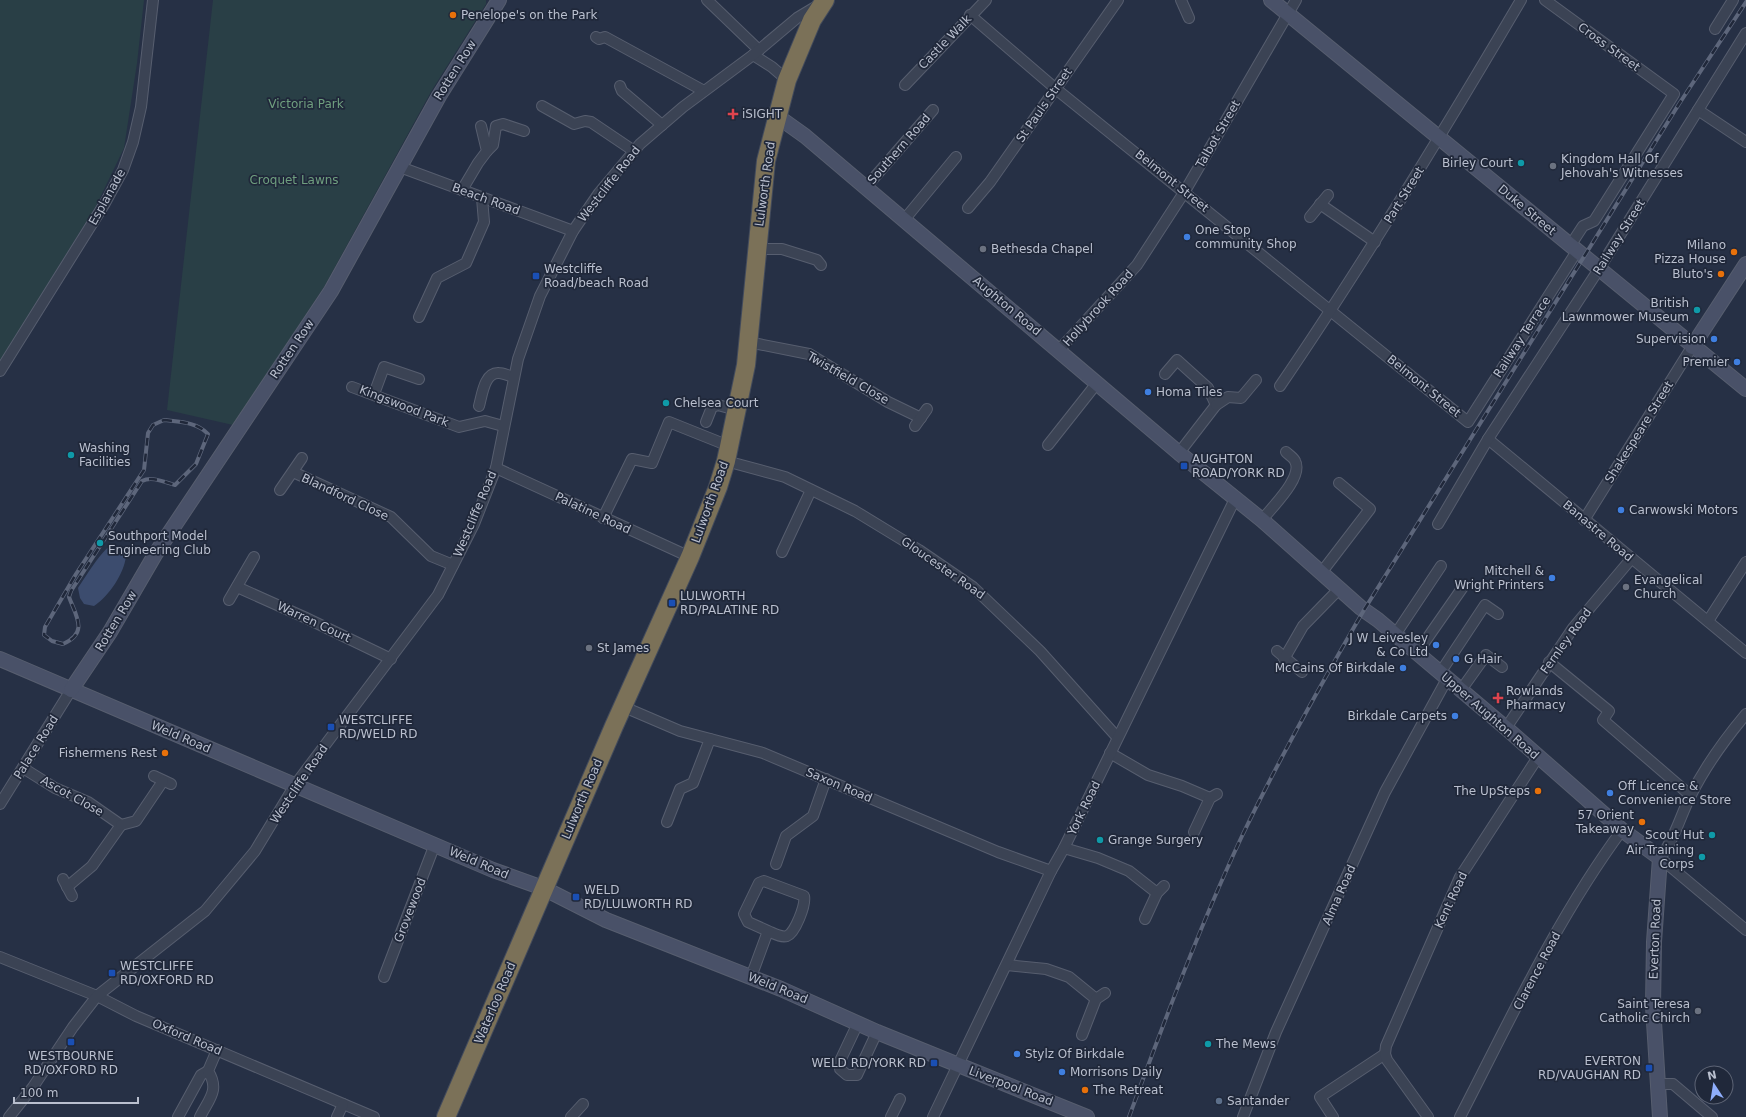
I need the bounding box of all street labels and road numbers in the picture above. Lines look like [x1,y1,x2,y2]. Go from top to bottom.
street label: Castle Walk [916,12,974,72]
street label: Cross Street [1575,20,1643,74]
street label: Rotten Row [431,37,479,103]
street label: St Pauls Street [1013,65,1075,145]
street label: Talbot Street [1192,97,1243,171]
street label: Southern Road [865,111,933,187]
street label: Lulworth Road [752,141,778,227]
street label: Westcliffe Road [575,143,643,225]
street label: Belmont Street [1132,147,1212,215]
street label: Part Street [1381,164,1427,226]
street label: Esplanade [86,166,128,228]
street label: Beach Road [450,180,522,218]
street label: Duke Street [1495,182,1559,238]
street label: Railway Street [1590,196,1648,277]
street label: Hollybrook Road [1060,267,1136,349]
street label: Aughton Road [970,273,1044,339]
street label: Railway Terrace [1491,294,1553,380]
street label: Rotten Row [267,317,317,381]
street label: Twistfield Close [804,348,891,407]
street label: Belmont Street [1384,352,1464,420]
street label: Shakespeare Street [1602,378,1676,485]
street label: Kingswood Park [357,383,451,429]
street label: Lulworth Road [689,459,731,545]
street label: Westcliffe Road [451,469,499,559]
street label: Blandford Close [299,471,391,523]
street label: Palatine Road [553,489,633,537]
street label: Banastre Road [1560,498,1636,564]
street label: Gloucester Road [899,534,987,602]
street label: Rotten Row [92,588,140,654]
street label: Warren Court [275,599,353,645]
street label: Fernley Road [1538,605,1594,677]
street label: Upper Aughton Road [1438,670,1542,762]
street label: Palace Road [11,712,61,782]
street label: Weld Road [149,718,213,756]
street label: Westcliffe Road [267,742,331,826]
street label: Lulworth Road [559,757,605,841]
street label: Saxon Road [804,765,874,805]
street label: Ascot Close [38,773,106,819]
street label: York Road [1064,778,1103,838]
street label: Weld Road [447,844,511,882]
street label: Alma Road [1319,863,1359,927]
street label: Kent Road [1432,869,1470,931]
street label: Grovewood [391,876,429,944]
street label: Everton Road [1647,898,1663,980]
street label: Clarence Road [1510,929,1564,1013]
street label: Waterloo Road [471,960,519,1046]
street label: Weld Road [746,970,810,1006]
street label: Oxford Road [150,1016,224,1058]
street label: Liverpool Road [967,1064,1055,1108]

